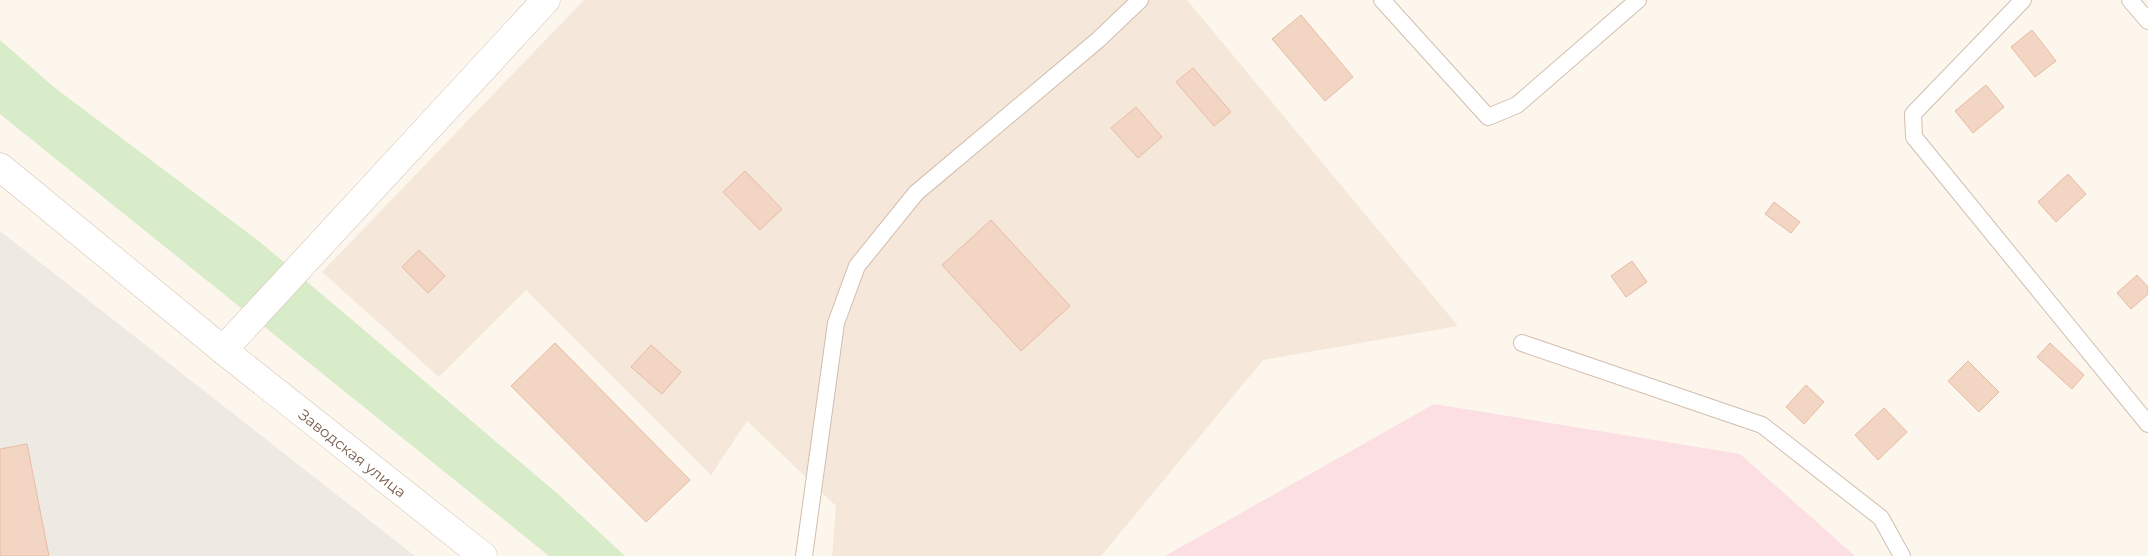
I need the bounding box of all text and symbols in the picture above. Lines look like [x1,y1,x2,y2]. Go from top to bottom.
street label: Заводская улица [295,404,410,501]

